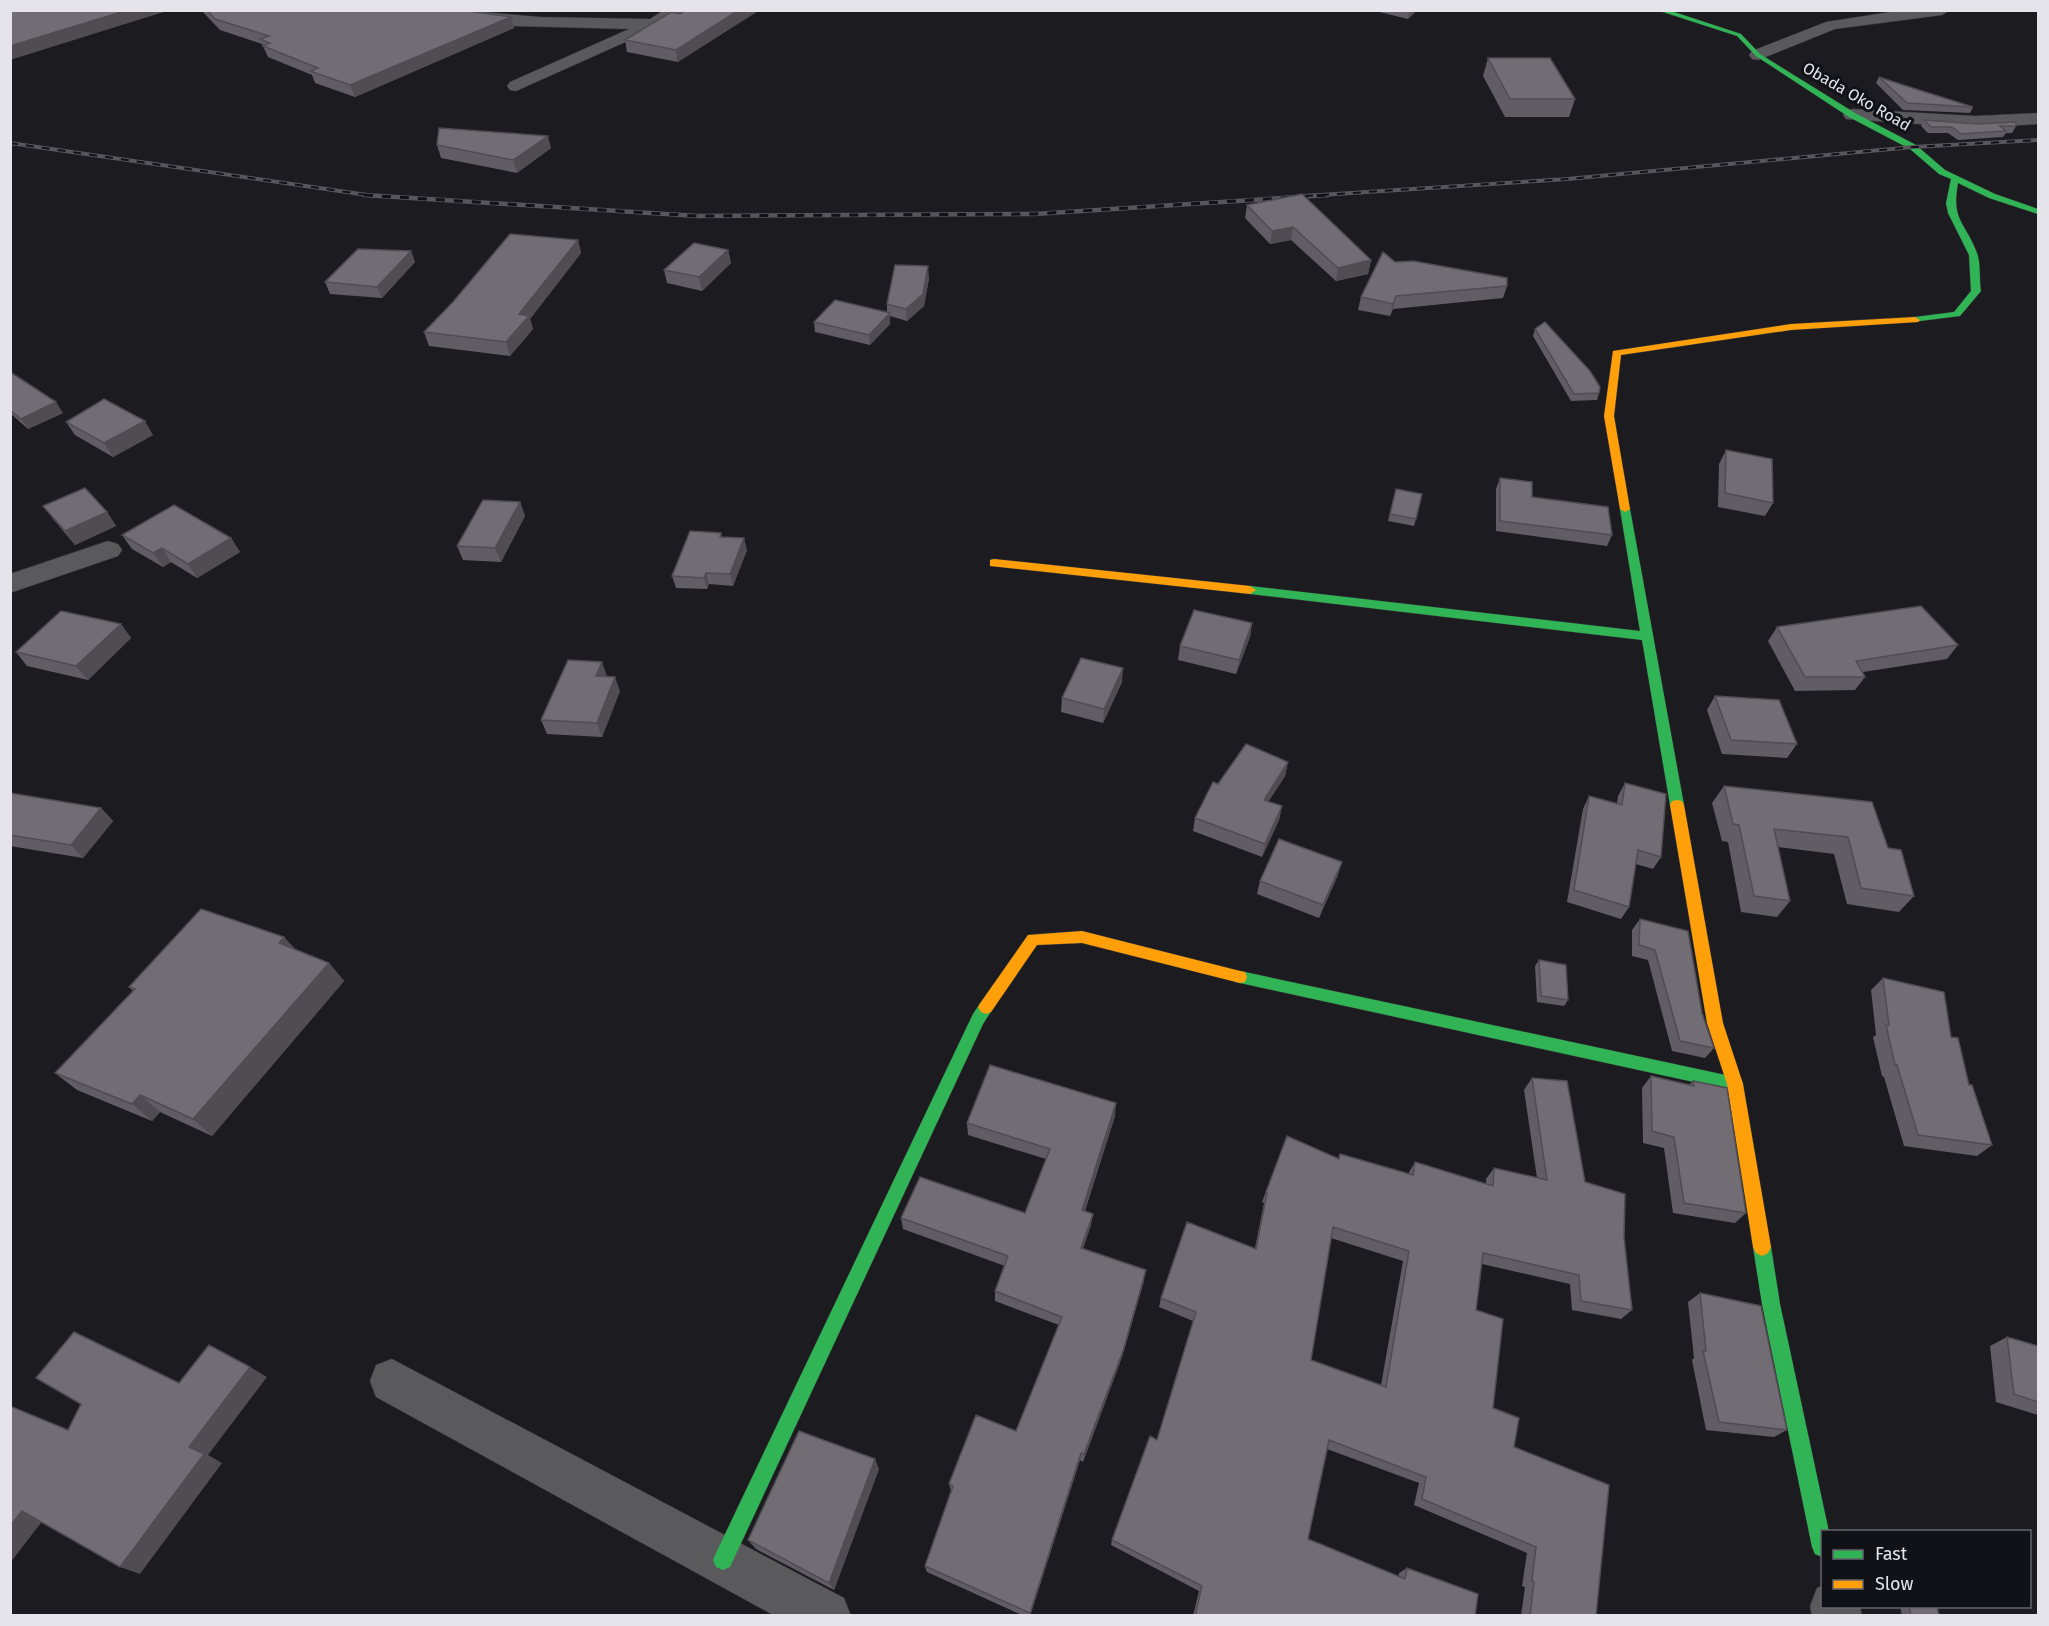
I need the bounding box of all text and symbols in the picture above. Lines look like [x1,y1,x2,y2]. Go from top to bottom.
street label: Obada Oko Road [1800,58,1914,135]
legend [1821,1530,2031,1608]
text: Fast [1875,1543,1908,1565]
text: Slow [1875,1573,1914,1595]

